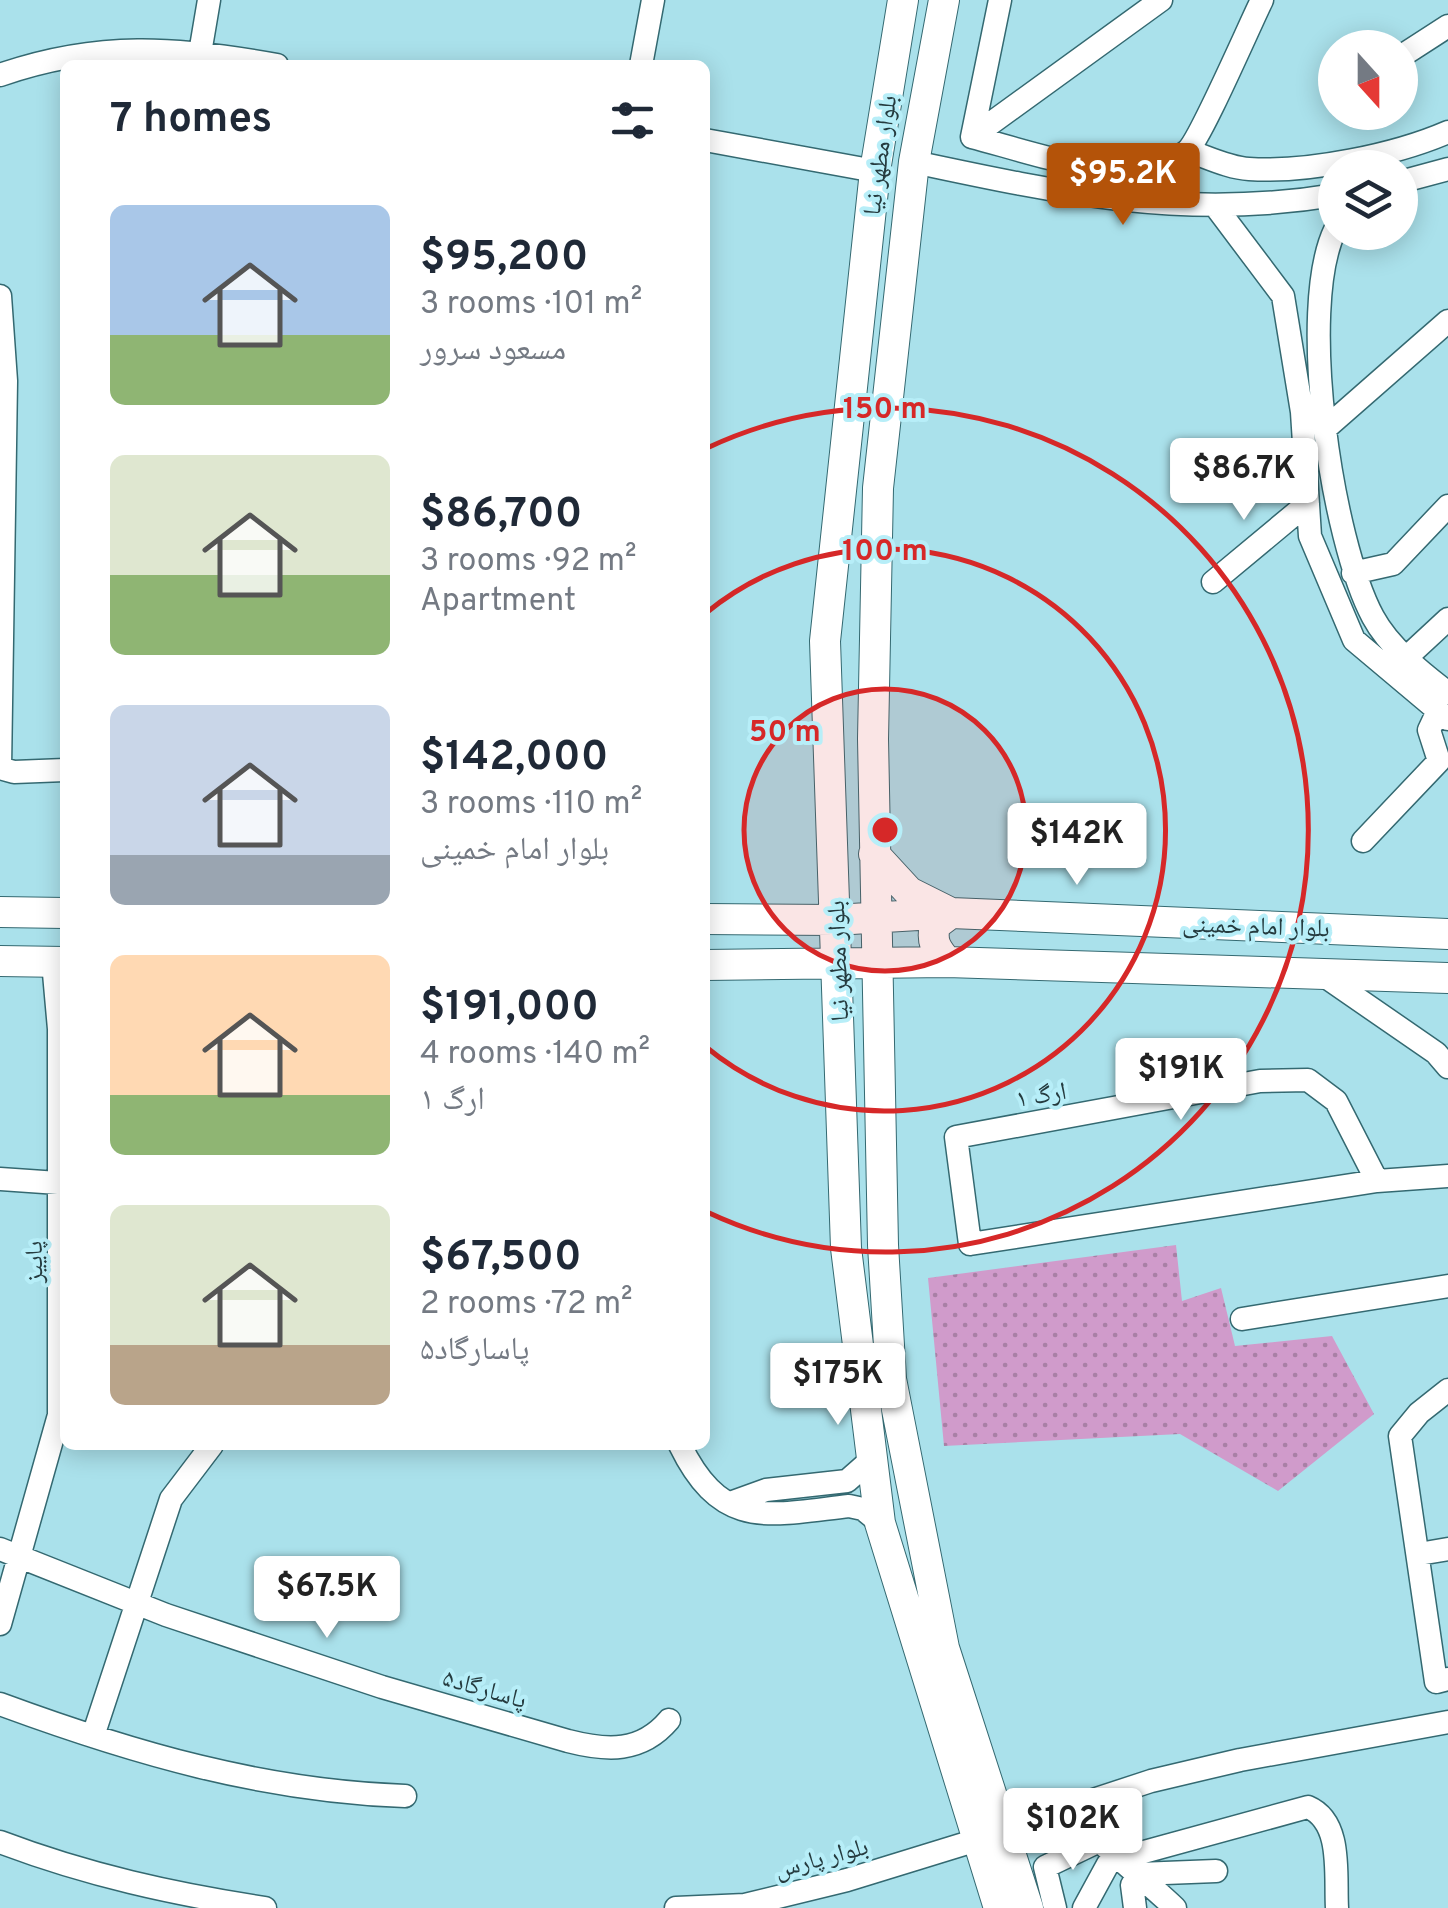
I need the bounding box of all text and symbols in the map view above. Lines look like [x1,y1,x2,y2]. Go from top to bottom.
north arrow [1318,30,1418,130]
map controls [1318,30,1418,250]
icon: filters [605,93,660,148]
street label: بلوار مطهر نیا [858,93,906,218]
text: 7 homes [110,94,272,147]
pin: $95.2K [1042,143,1204,228]
button: layers [1318,150,1418,250]
text: $95.2K [1069,155,1177,195]
text: $95,200 [420,232,588,285]
icon: home [190,245,310,365]
text: 3 rooms · 101 m² [420,285,642,325]
text: مسعود سرور [420,331,566,371]
text: 150 m [843,392,927,429]
pin: $86.7K [1163,438,1325,523]
text: $86.7K [1192,450,1296,490]
text: $86,700 [420,489,582,542]
icon: home [190,495,310,615]
text: 100 m [842,534,928,571]
text: 3 rooms · 92 m² [420,542,637,582]
text: Apartment [420,582,576,622]
text: 50 m [749,715,821,752]
text: $142,000 [420,732,608,785]
icon: home [190,745,310,865]
text: 3 rooms · 110 m² [420,785,642,825]
pin: $142K [1007,803,1147,888]
centre of rings [867,812,903,848]
text: $142K [1030,815,1124,855]
text: بلوار امام خمینی [420,831,609,871]
street label: بلوار مطهر نیا [822,900,858,1022]
street label: بلوار امام خمینی [1182,909,1330,947]
text: $191,000 [420,982,599,1035]
icon: home [190,995,310,1115]
text: 4 rooms · 140 m² [420,1035,650,1075]
pin: $191K [1111,1038,1251,1123]
text: $191K [1137,1050,1225,1090]
street label: ارگ ۱ [1014,1077,1069,1117]
text: ارگ ۱ [420,1081,485,1121]
text: $67,500 [420,1232,582,1285]
street label: پاییز [20,1240,52,1285]
icon: home [190,1245,310,1365]
text: 2 rooms · 72 m² [420,1285,633,1325]
text: پاسارگاد۵ [420,1331,530,1371]
pin: $175K [768,1343,908,1428]
text: $175K [792,1355,884,1395]
pin: $67.5K [246,1556,408,1641]
text: $67.5K [276,1568,378,1608]
street label: پاسارگاد۵ [439,1664,530,1718]
pin: $102K [1003,1788,1143,1873]
text: $102K [1025,1800,1121,1840]
street label: بلوار پارس [771,1832,872,1888]

